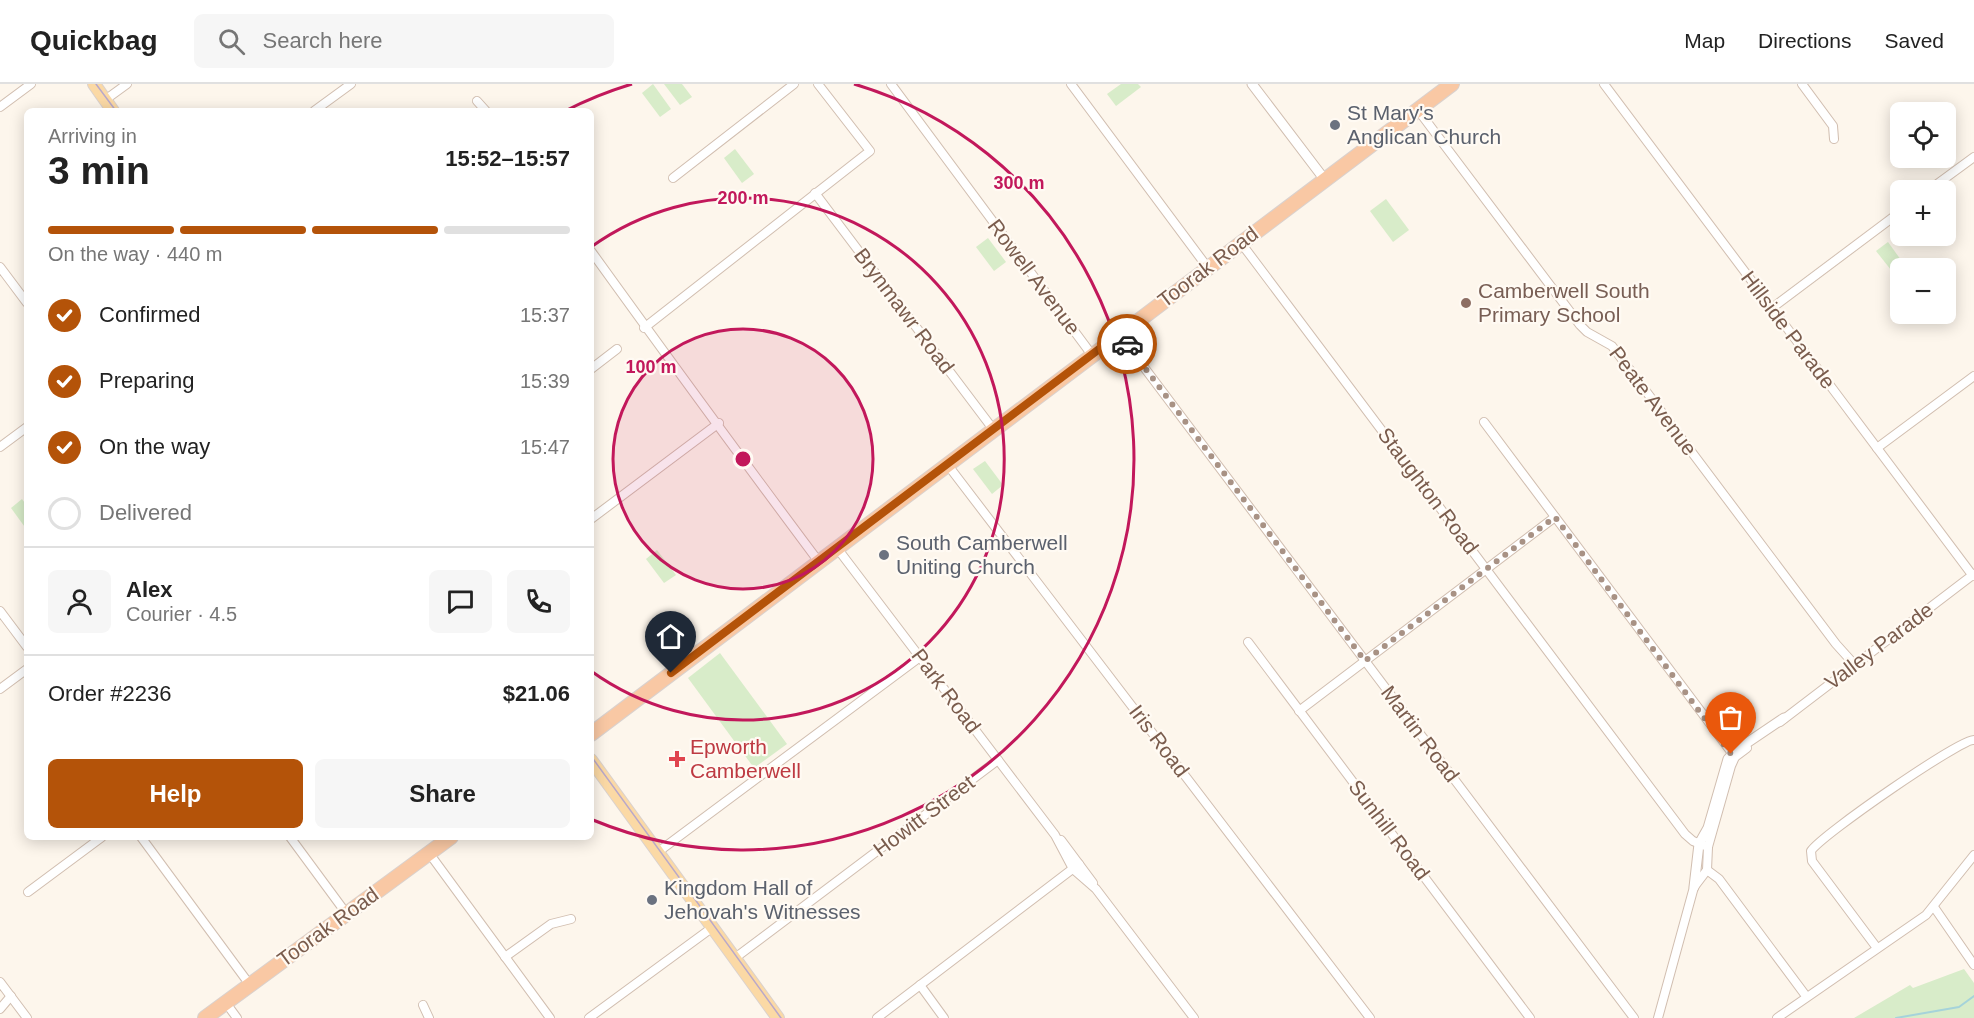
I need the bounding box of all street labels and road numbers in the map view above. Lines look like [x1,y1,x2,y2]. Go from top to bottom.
street label: Rowell Avenue [984,214,1085,339]
street label: Toorak Road [1153,222,1262,312]
street label: Brynmawr Road [850,244,959,378]
street label: Hillside Parade [1737,266,1840,393]
street label: Peate Avenue [1605,342,1702,460]
street label: Staughton Road [1374,423,1483,558]
street label: Valley Parade [1820,598,1937,694]
street label: Park Road [907,644,985,737]
street label: Martin Road [1377,681,1464,786]
street label: Iris Road [1125,700,1194,781]
street label: Howitt Street [869,770,979,861]
street label: Sunhill Road [1344,775,1434,884]
street label: Toorak Road [273,882,383,971]

